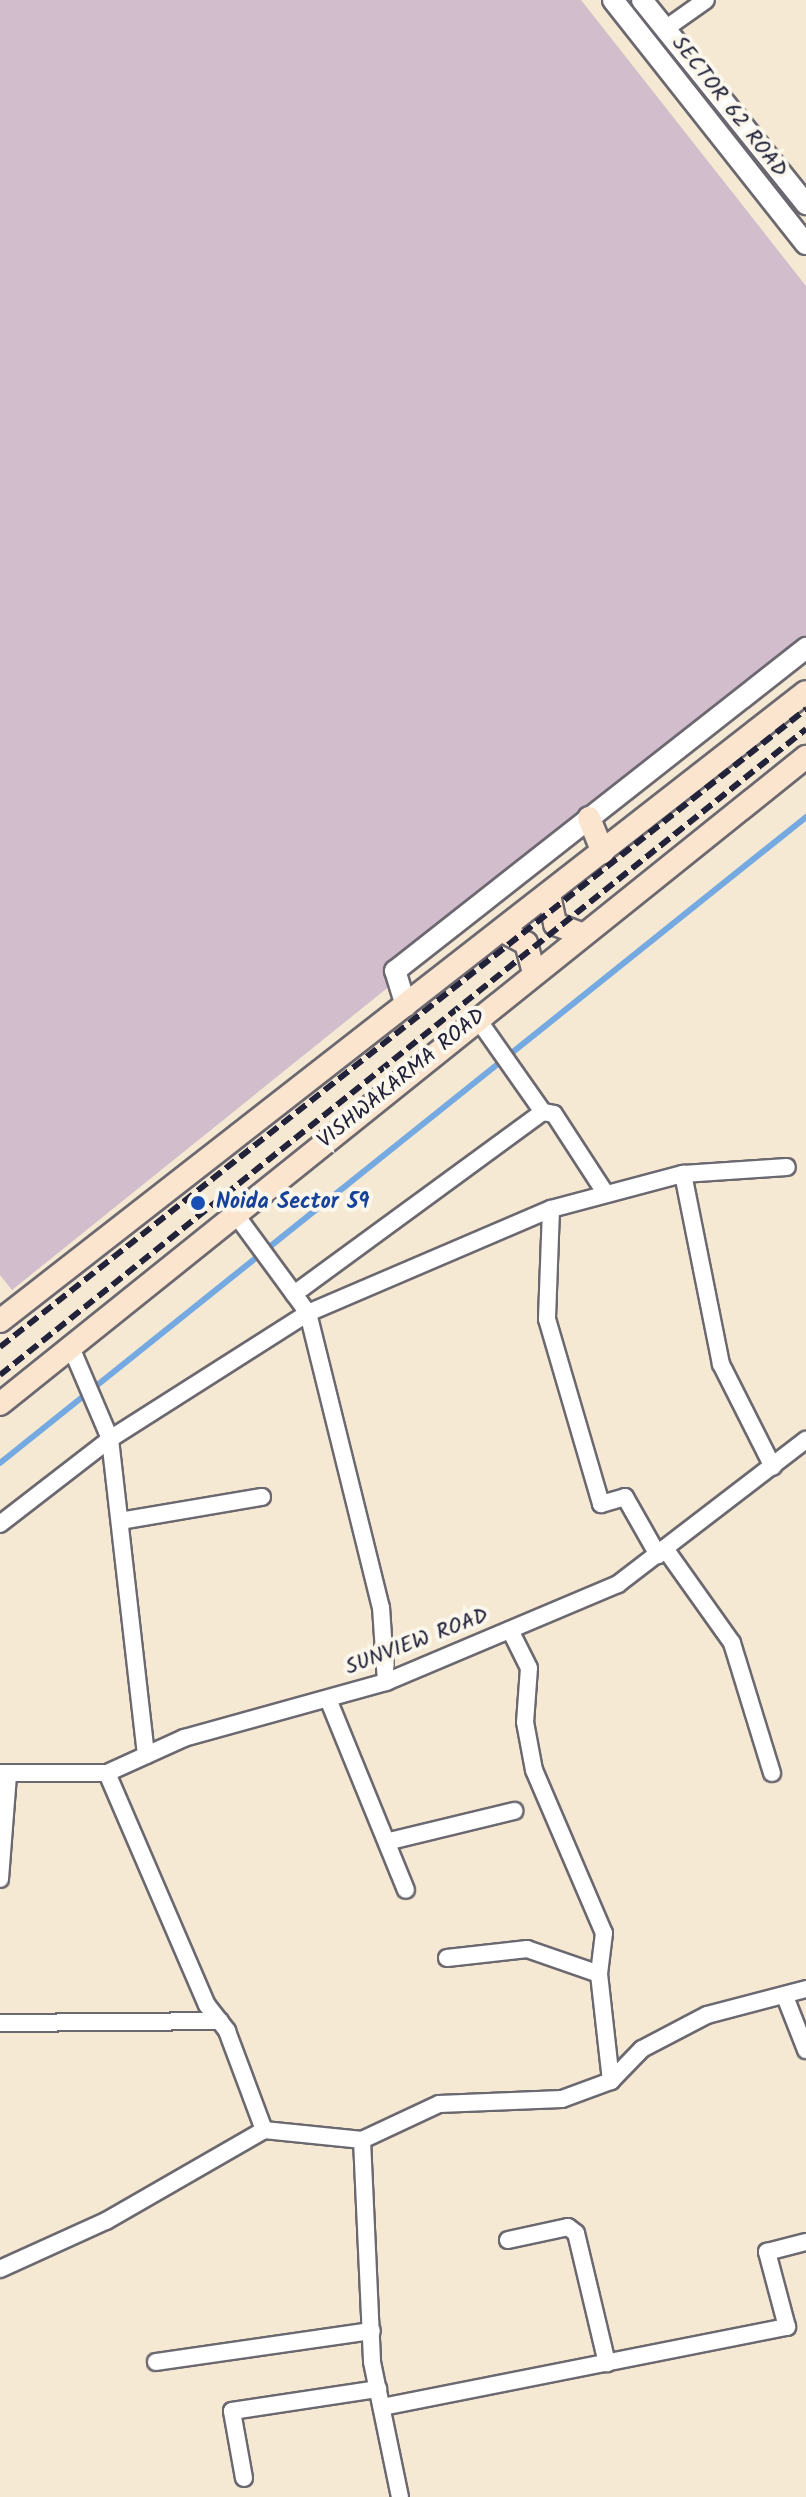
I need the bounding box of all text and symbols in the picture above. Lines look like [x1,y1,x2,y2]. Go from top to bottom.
street label: SECTOR 62 ROAD [666,31,792,183]
street label: VISHWAKARMA ROAD [313,1003,491,1155]
place label: Noida Sector 59 [216,1190,369,1216]
marker: Noida Sector 59 [187,1192,209,1214]
street label: SUNVIEW ROAD [342,1603,492,1681]

